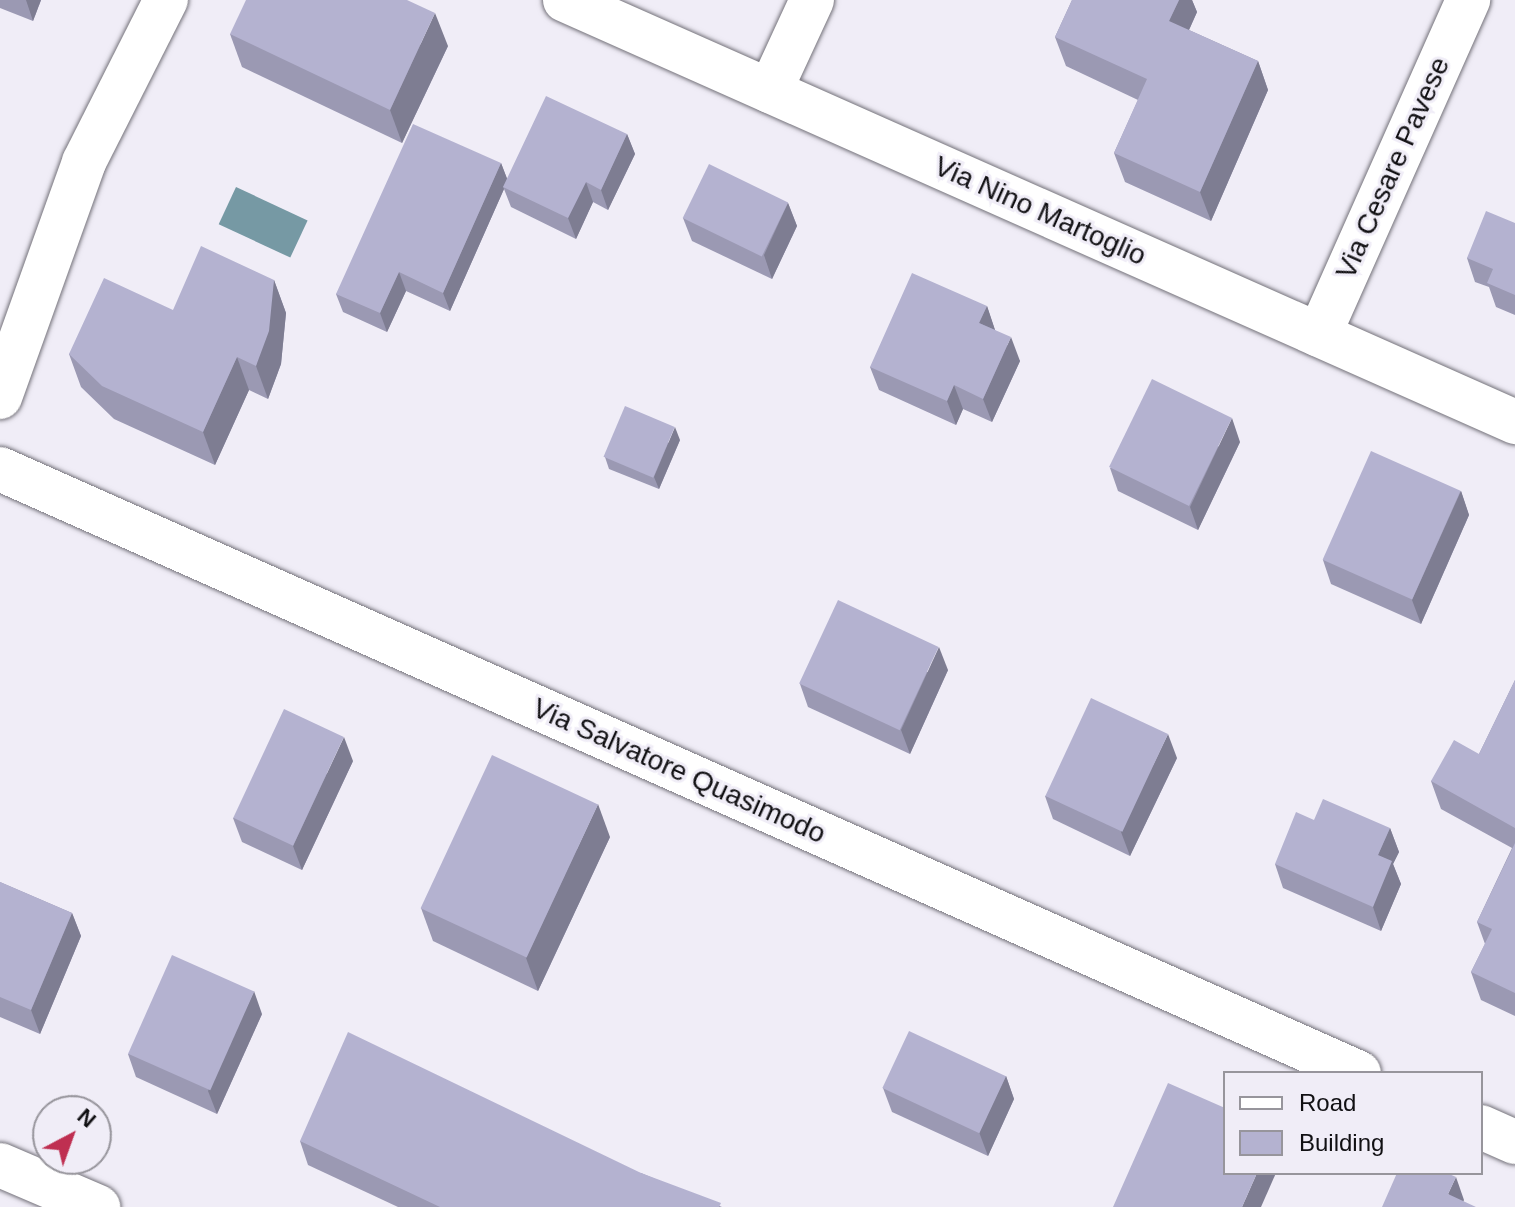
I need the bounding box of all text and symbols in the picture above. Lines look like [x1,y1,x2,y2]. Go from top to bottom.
street label: Via Cesare Pavese [1329,52,1457,284]
street label: Via Nino Martoglio [929,149,1151,273]
street label: Via Salvatore Quasimodo [527,691,831,851]
legend [1223,1071,1483,1175]
text: Road [1299,1089,1356,1116]
north arrow [32,1095,112,1175]
text: N [73,1103,101,1133]
text: Building [1299,1129,1384,1156]

